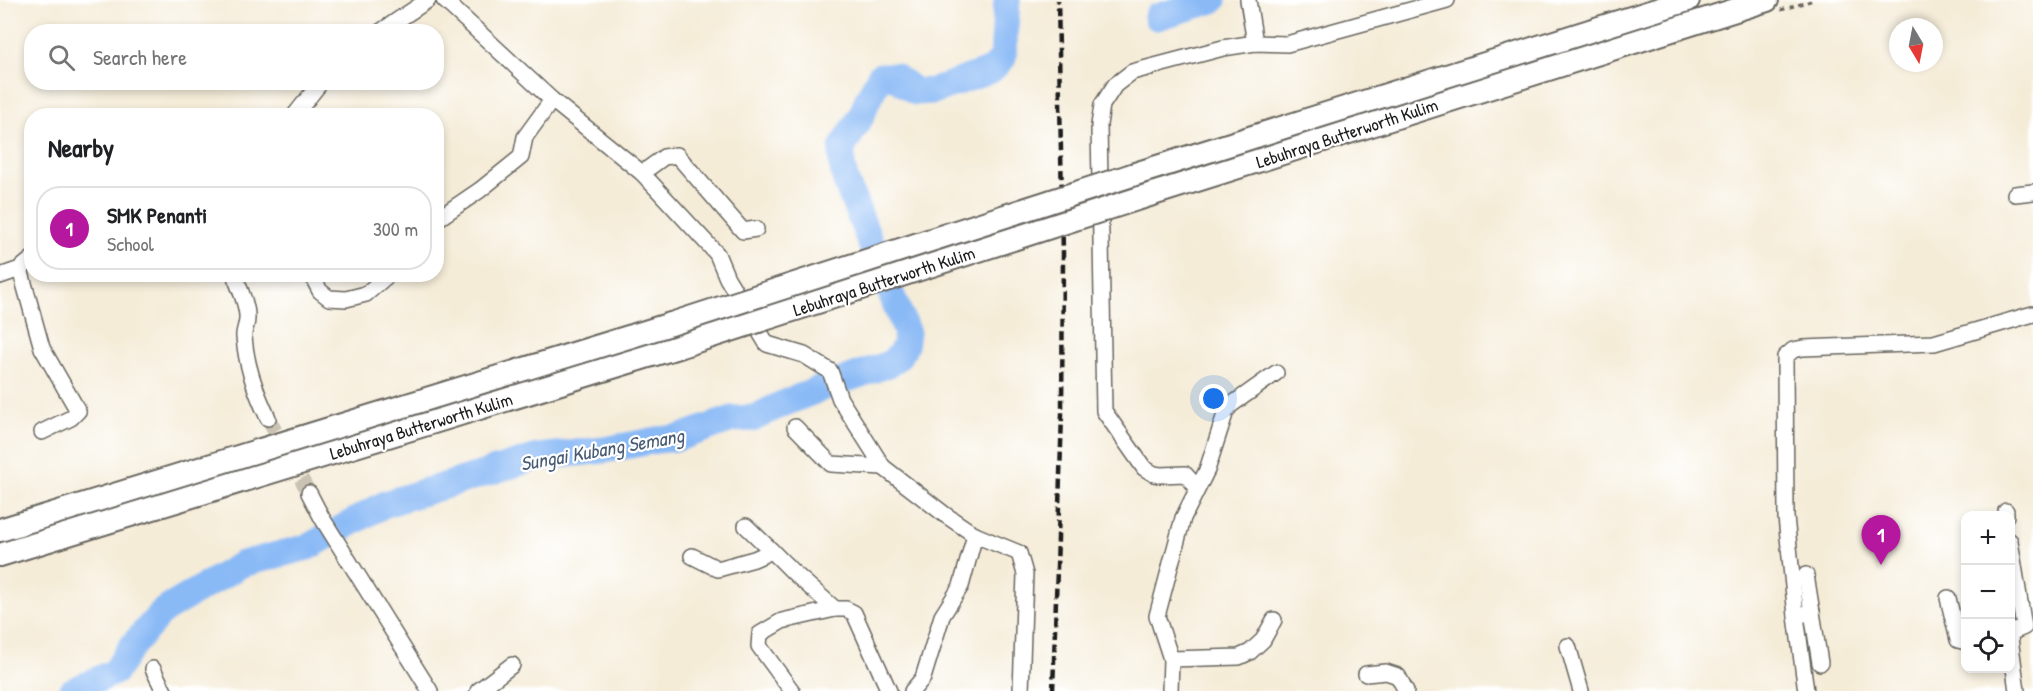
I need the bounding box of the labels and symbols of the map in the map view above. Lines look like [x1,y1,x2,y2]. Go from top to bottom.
north arrow [1889,18,1943,72]
street label: Lebuhraya Butterworth Kulim [1253,92,1441,174]
street label: Lebuhraya Butterworth Kulim [790,240,978,322]
your location [1199,384,1228,413]
street label: Lebuhraya Butterworth Kulim [327,386,515,466]
water label: Sungai Kubang Semang [518,421,687,478]
pin: 1 [1862,516,1900,565]

